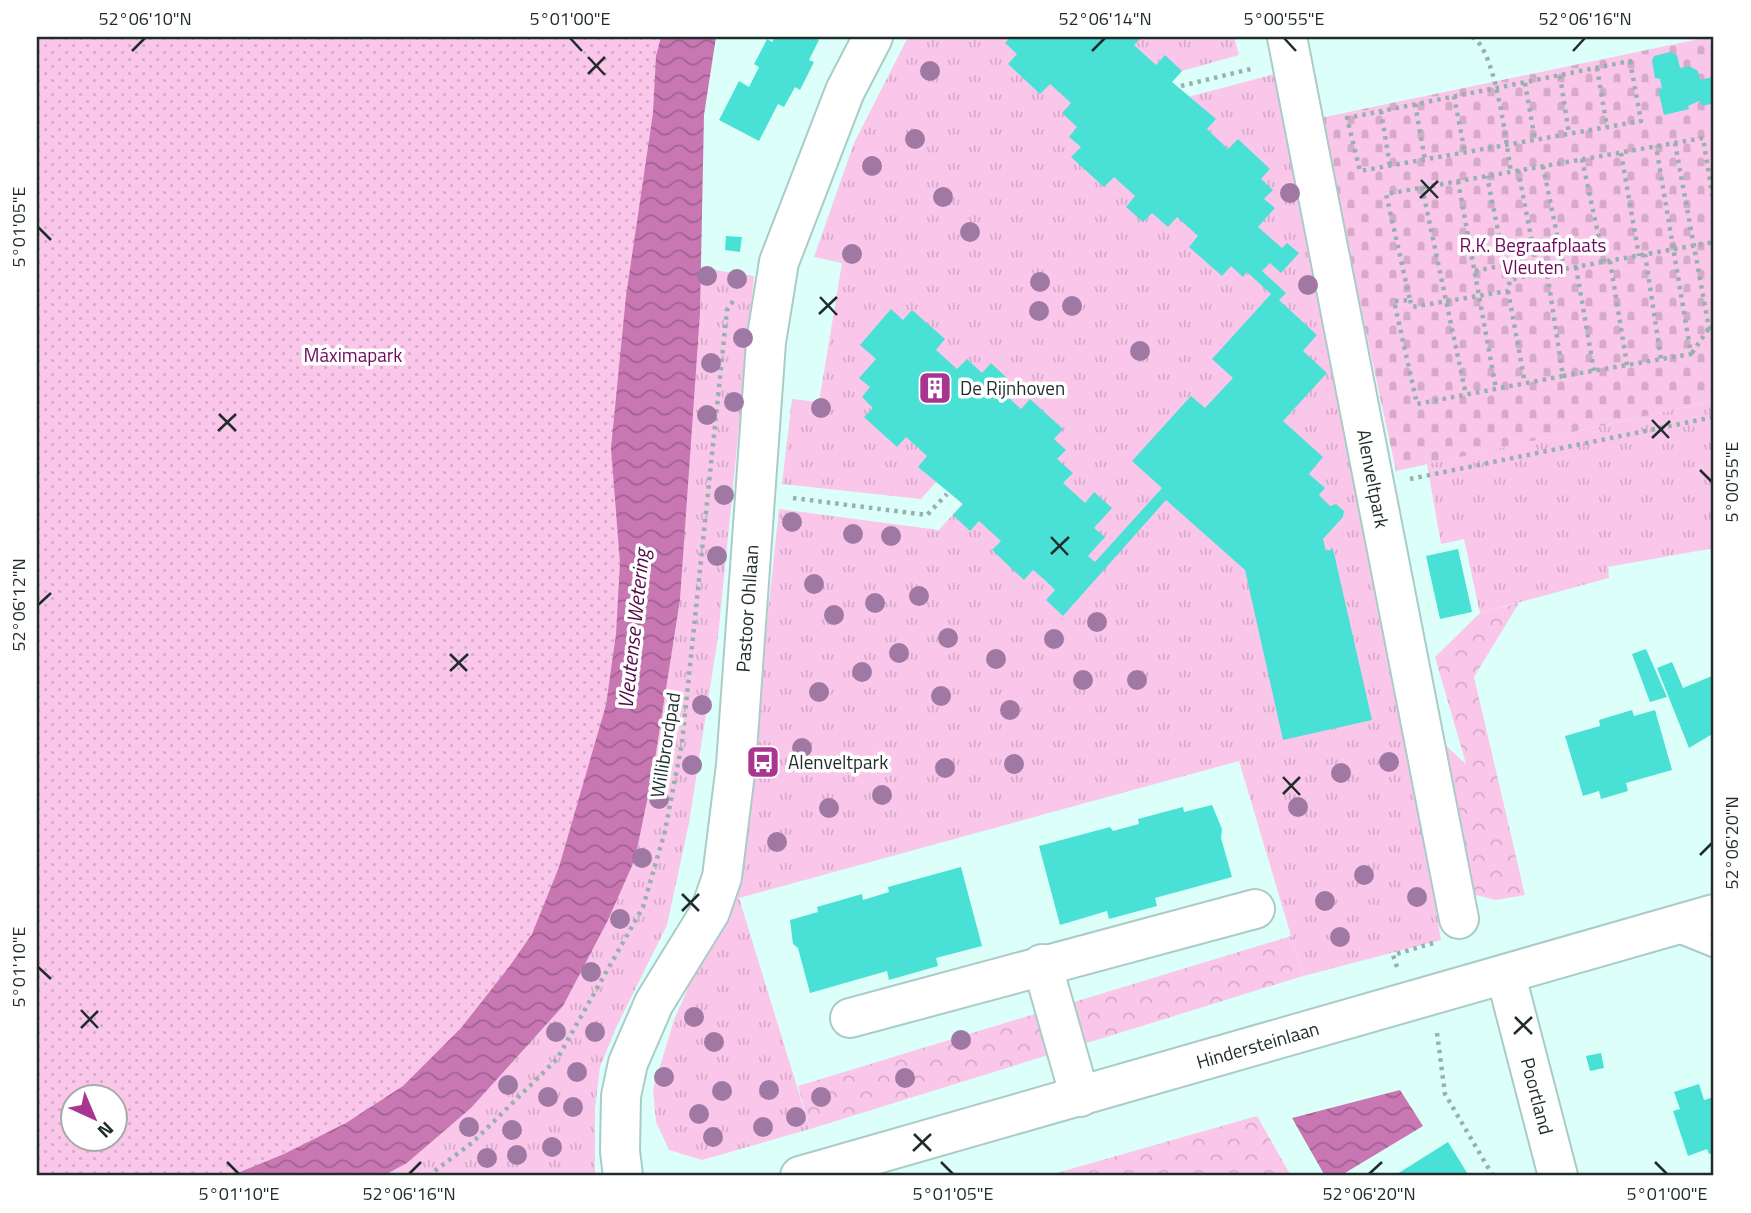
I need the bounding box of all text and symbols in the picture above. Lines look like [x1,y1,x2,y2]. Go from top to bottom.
text: 52°06'10"N [98,5,192,32]
text: 5°01'00"E [530,5,610,32]
text: 52°06'14"N [1058,5,1152,32]
text: 5°00'55"E [1244,5,1324,32]
text: 52°06'16"N [1538,5,1632,32]
text: 5°01'05"E [5,187,32,267]
park label: R.K. Begraafplaats Vleuten [1460,230,1607,281]
park label: Máximapark [304,340,402,369]
building icon: De Rijnhoven [916,369,954,407]
place label: De Rijnhoven [960,373,1065,402]
street label: Alenveltpark [1350,427,1397,531]
text: 5°00'55"E [1718,442,1745,522]
street label: Pastoor Ohllaan [728,544,766,673]
water label: Vleutense Wetering [609,545,658,710]
text: 52°06'12"N [5,558,32,652]
street label: Willibrordpad [642,690,687,800]
bus stop icon: Alenveltpark [744,743,782,781]
place label: Alenveltpark [788,747,888,776]
text: 52°06'20"N [1718,796,1745,890]
text: 5°01'10"E [5,927,32,1007]
street label: Hindersteinlaan [1193,1013,1322,1076]
street label: Poortland [1514,1054,1562,1138]
north arrow [60,1084,130,1154]
text: N [91,1116,121,1146]
text: 5°01'10"E [199,1180,279,1207]
text: 52°06'16"N [362,1180,456,1207]
text: 5°01'05"E [913,1180,993,1207]
text: 52°06'20"N [1322,1180,1416,1207]
text: 5°01'00"E [1627,1180,1707,1207]

